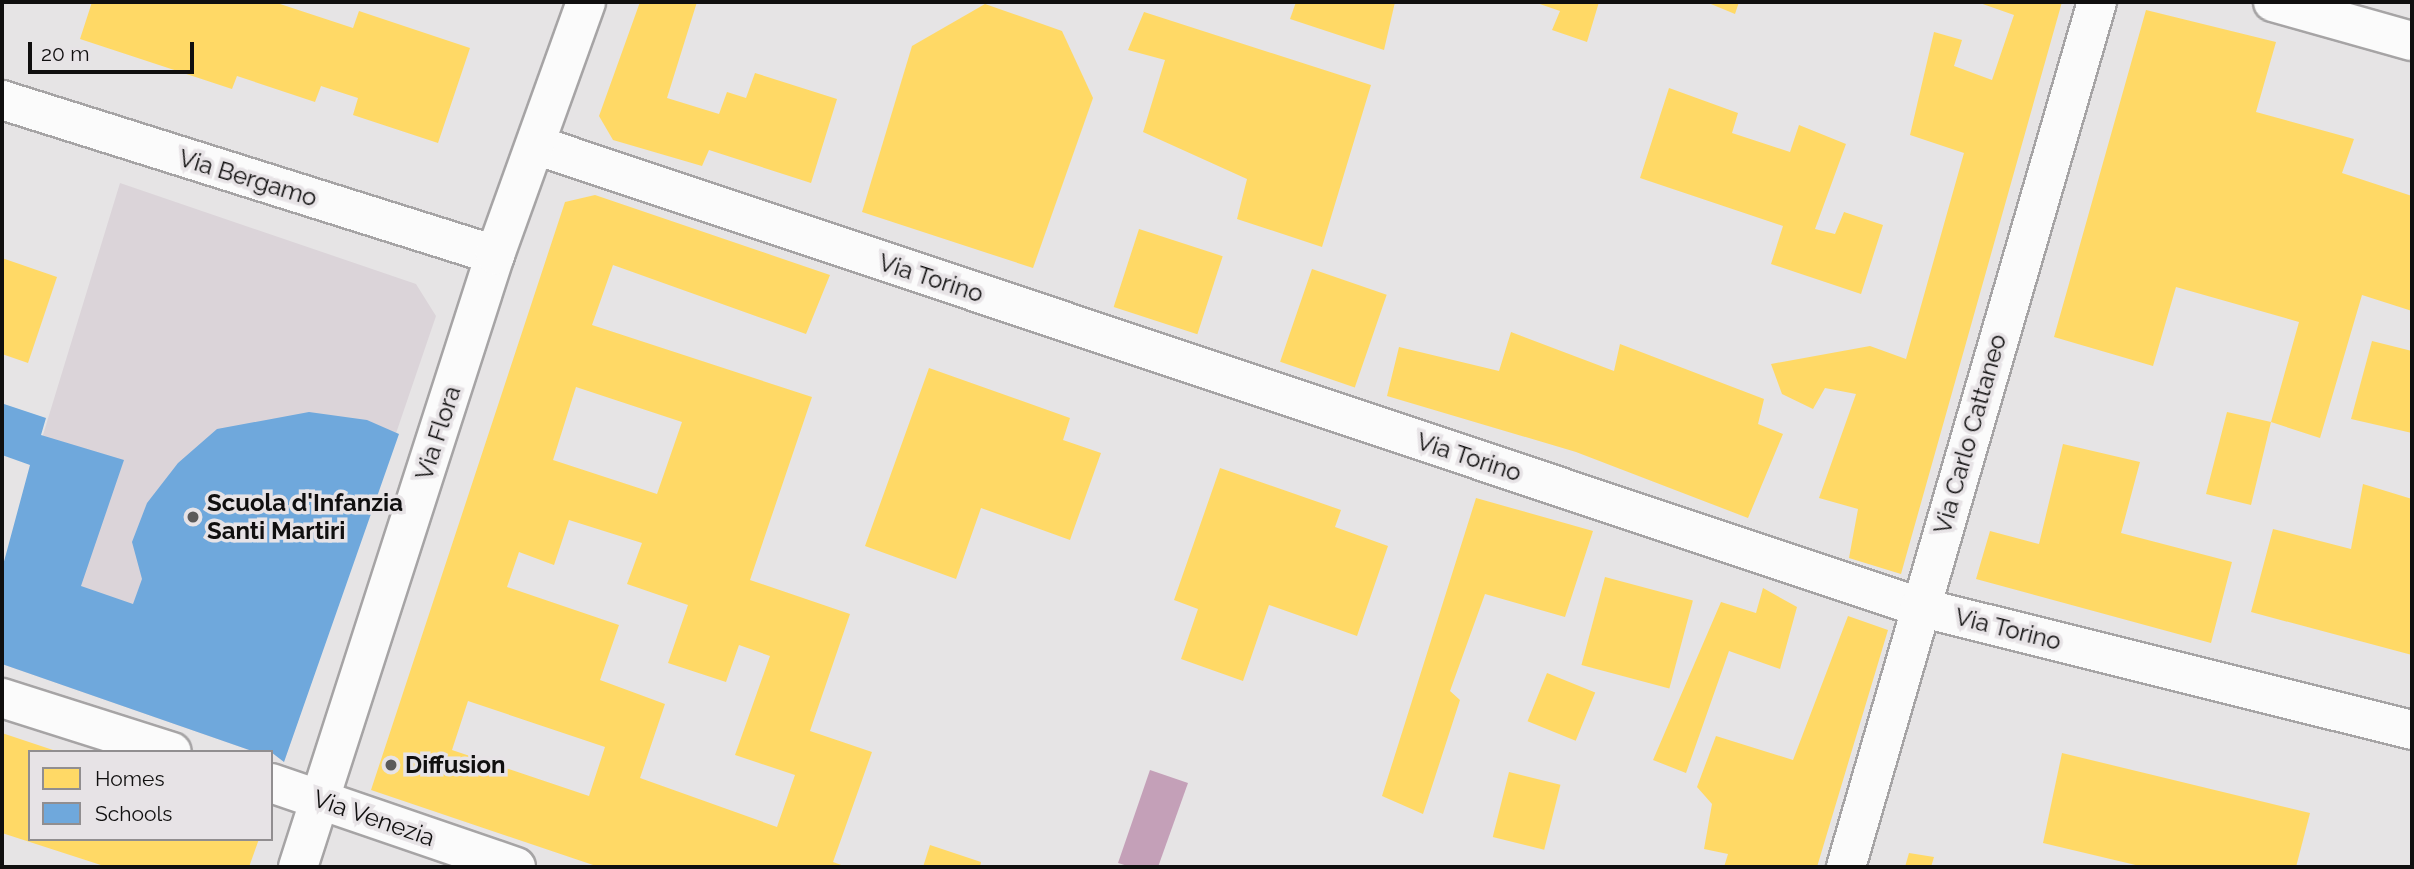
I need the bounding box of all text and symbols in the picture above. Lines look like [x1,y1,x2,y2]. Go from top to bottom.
scale bar [32,28,198,72]
text: 20 m [41,41,89,66]
street label: Via Bergamo [175,143,321,213]
street label: Via Torino [875,247,987,309]
street label: Via Carlo Cattaneo [1928,331,2012,537]
street label: Via Flora [409,382,467,484]
street label: Via Torino [1413,426,1525,488]
place label: Scuola d'Infanzia Santi Martiri [207,489,403,545]
marker: Scuola d'Infanzia Santi Martiri [185,509,201,525]
street label: Via Torino [1952,602,2064,656]
legend [28,750,273,841]
place label: Diffusion [405,751,506,779]
marker: Diffusion [383,757,399,773]
text: Homes [95,766,165,791]
street label: Via Venezia [309,784,439,852]
text: Schools [95,801,172,826]

